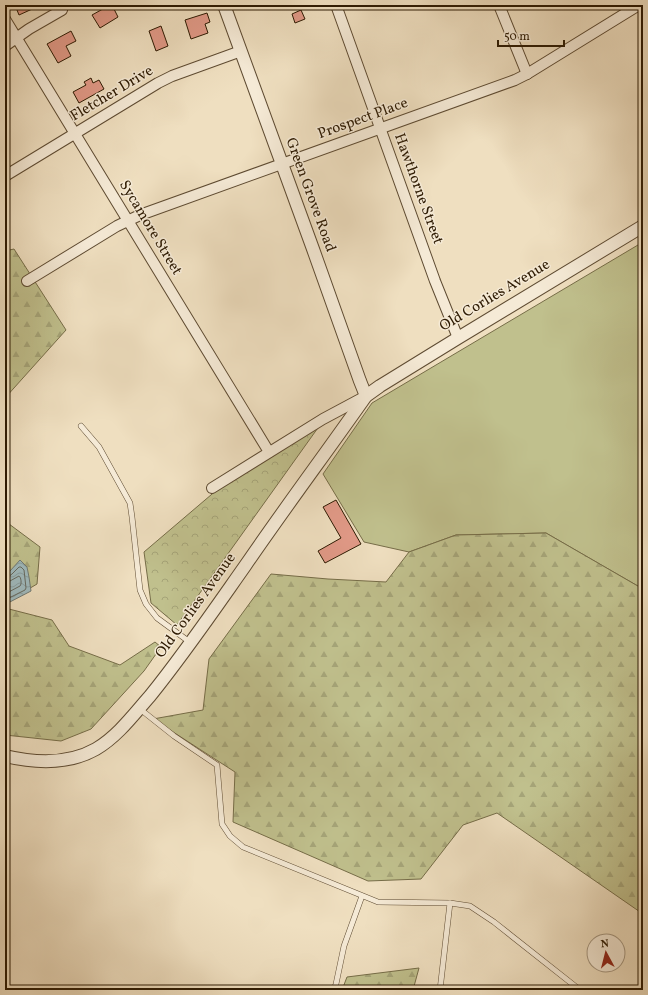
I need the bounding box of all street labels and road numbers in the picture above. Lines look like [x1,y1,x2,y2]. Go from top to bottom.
street label: Fletcher Drive [67,61,157,127]
street label: Prospect Place [315,93,411,145]
street label: Hawthorne Street [388,131,448,247]
street label: Green Grove Road [280,135,340,255]
street label: Sycamore Street [113,177,187,279]
street label: Old Corlies Avenue [436,255,554,337]
street label: Old Corlies Avenue [151,549,241,663]

